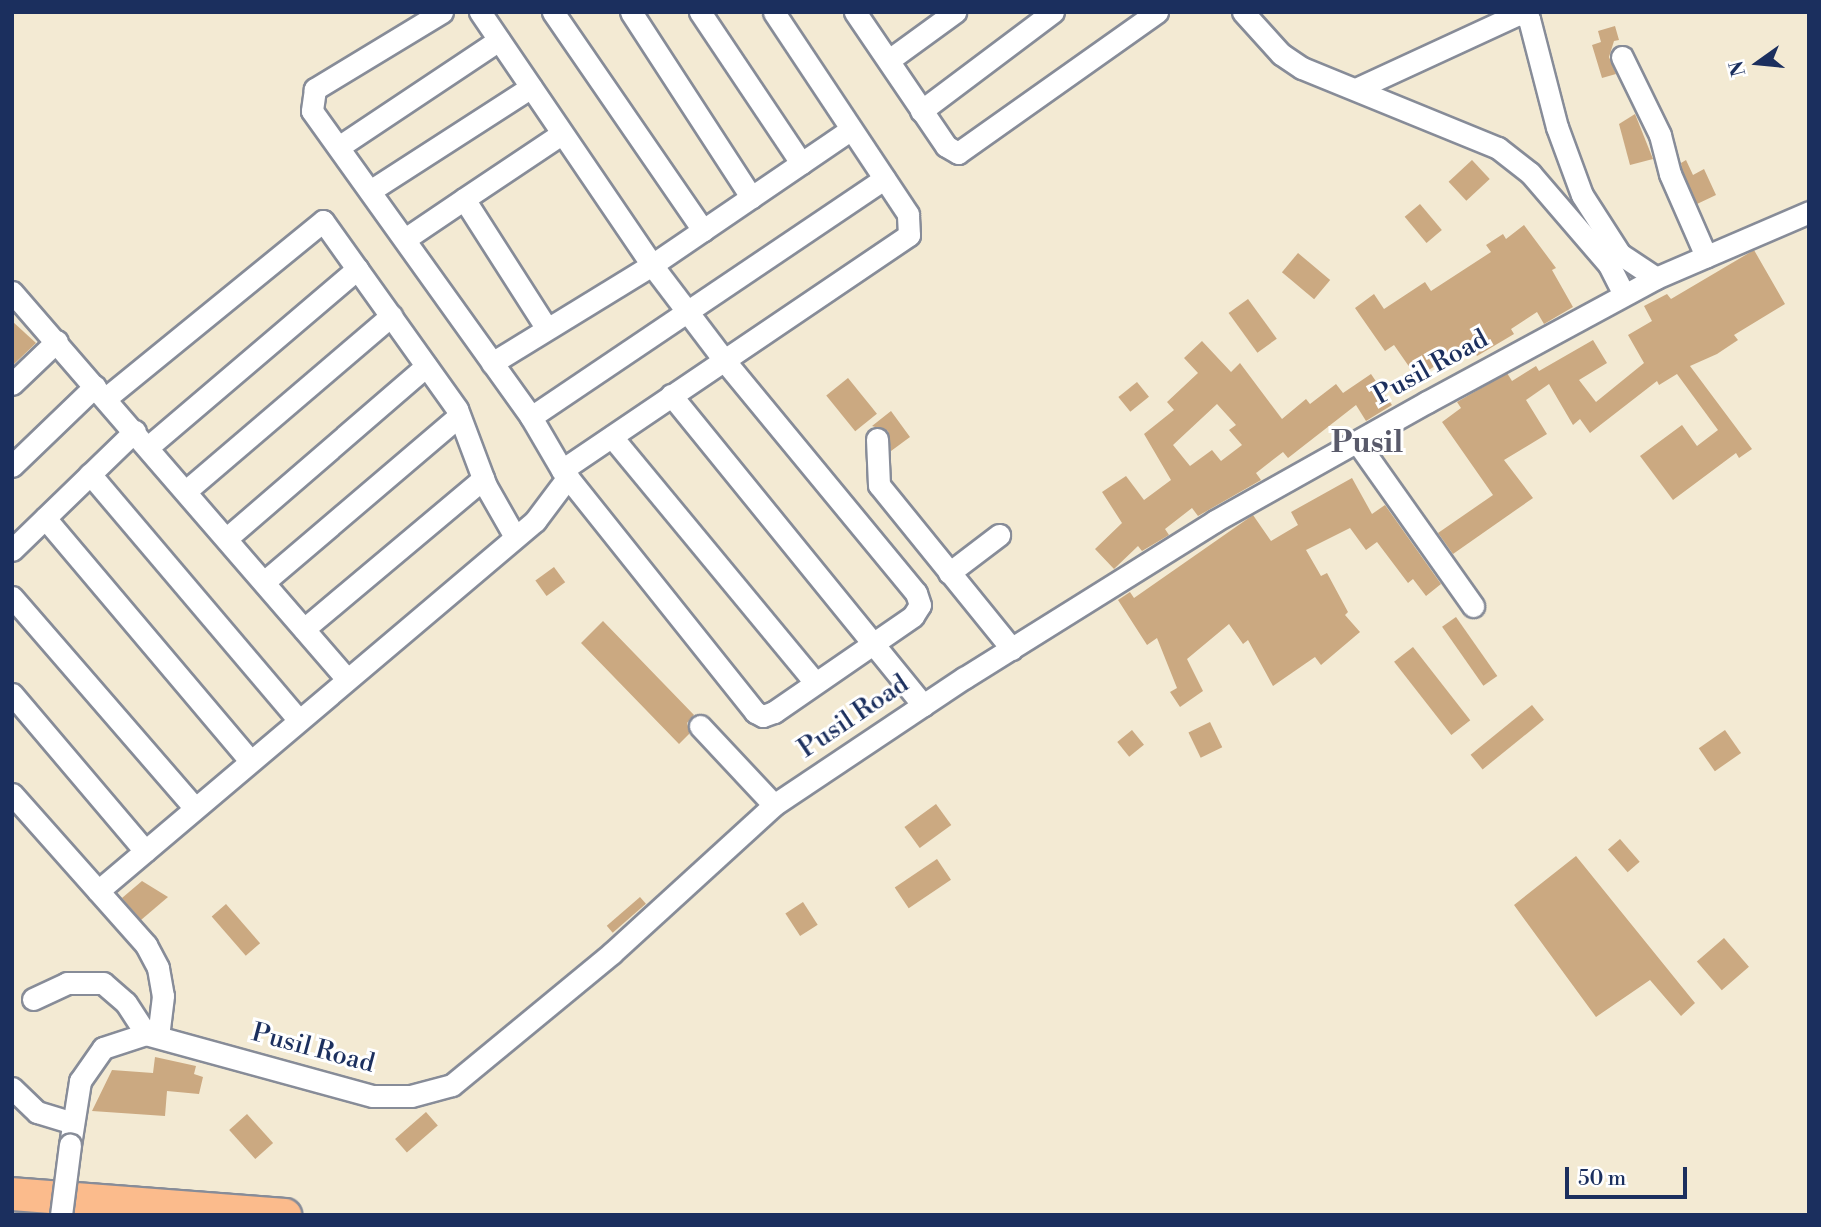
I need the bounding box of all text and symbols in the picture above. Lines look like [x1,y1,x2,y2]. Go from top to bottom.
north arrow [1723,28,1793,98]
text: N [1724,58,1751,79]
street label: Pusil Road [1368,324,1494,412]
district label: Pusil [1331,425,1403,461]
street label: Pusil Road [793,669,915,765]
street label: Pusil Road [248,1018,378,1080]
scale bar [1569,1154,1692,1198]
text: 50 m [1578,1166,1626,1192]

